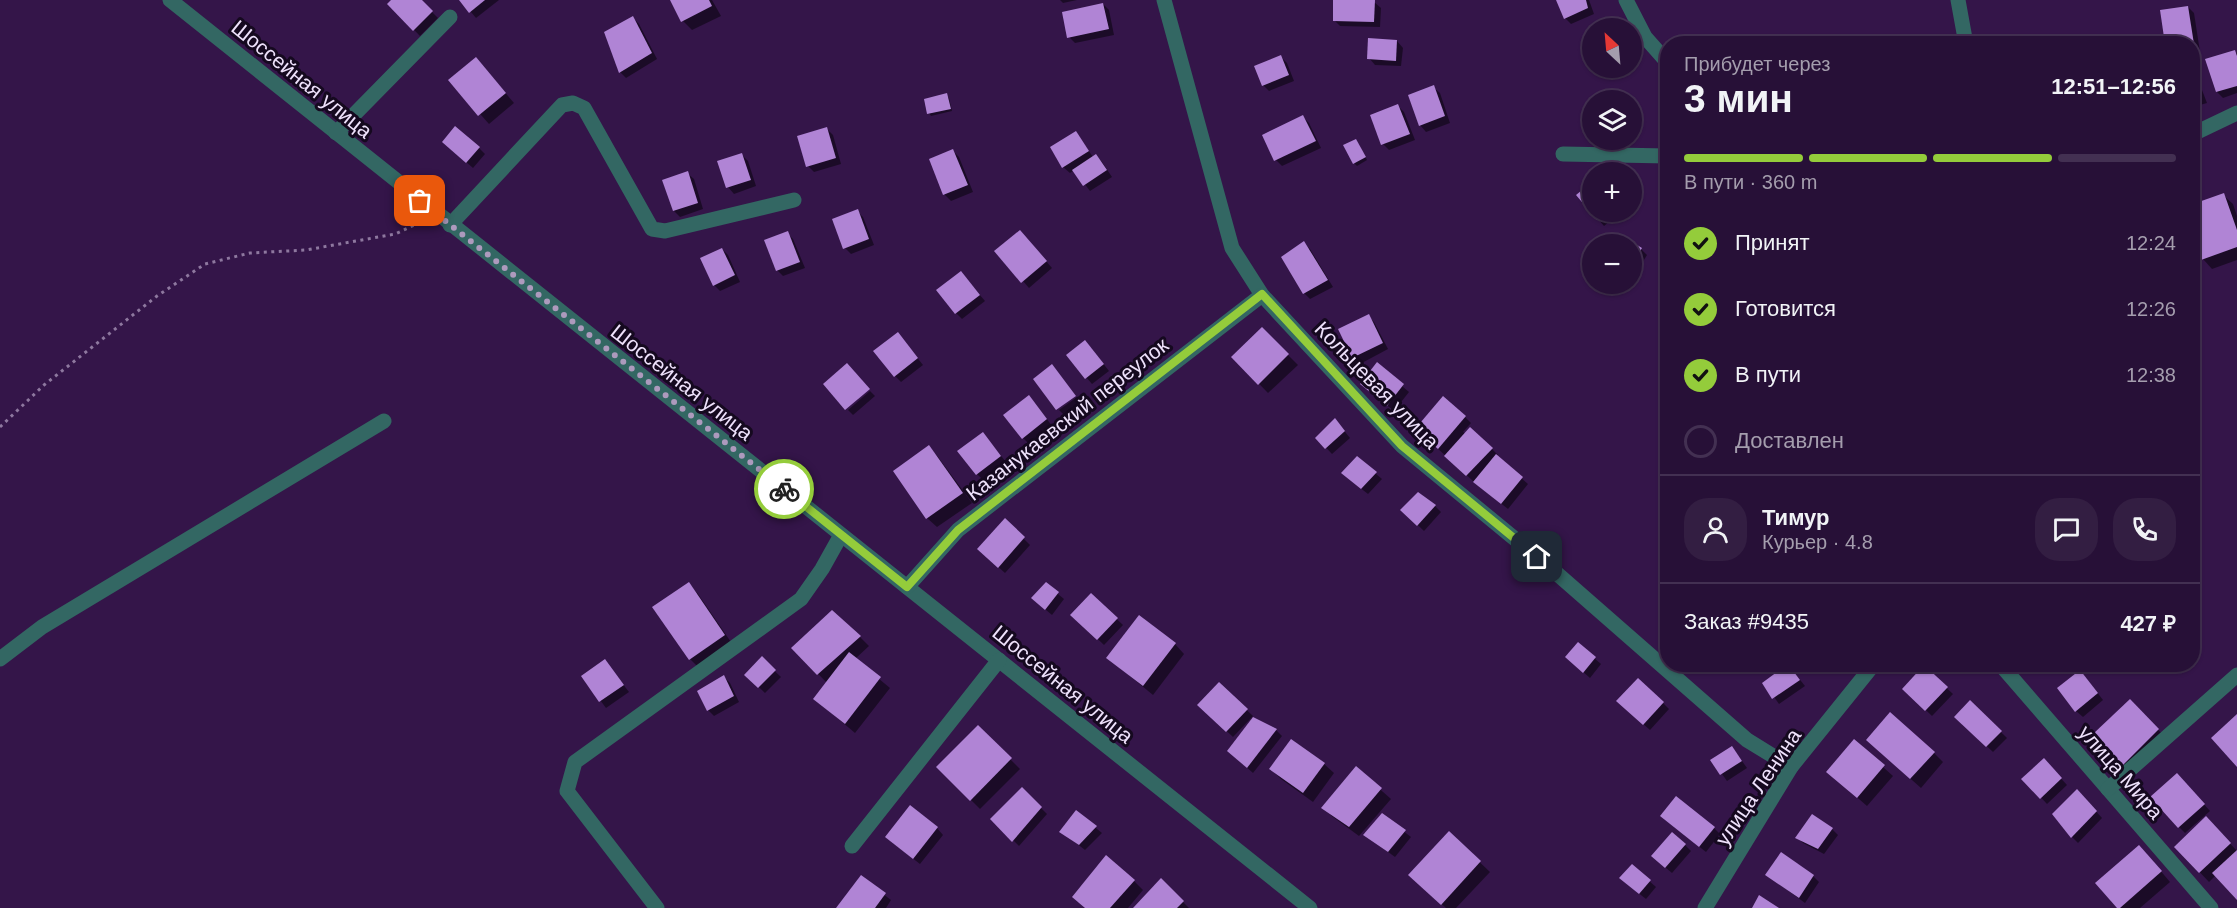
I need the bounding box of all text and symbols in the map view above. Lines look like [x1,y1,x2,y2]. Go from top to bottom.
street label: Шоссейная улица [227,15,377,143]
north arrow [1582,18,1642,78]
map controls [1582,18,1642,294]
text: Прибудет через [1684,53,1830,75]
text: 12:51–12:56 [2051,74,2176,99]
text: 3 мин [1684,77,1793,120]
button: layers [1582,90,1642,150]
button: + [1582,162,1642,222]
text: В пути · 360 m [1684,171,1817,193]
pin [394,175,445,226]
icon: bag [403,184,436,217]
icon: check [1684,227,1717,260]
text: Принят [1735,230,1809,255]
text: 12:24 [2126,232,2176,254]
button: − [1582,234,1642,294]
icon: check [1684,293,1717,326]
text: Готовится [1735,296,1836,321]
text: 12:26 [2126,298,2176,320]
street label: Кольцевая улица [1310,317,1444,454]
street label: Шоссейная улица [607,320,758,445]
street label: Казанукаевский переулок [962,333,1173,505]
icon: check [1684,359,1717,392]
text: В пути [1735,362,1801,387]
text: 12:38 [2126,364,2176,386]
text: Доставлен [1735,428,1844,453]
courier [754,459,814,519]
icon: bike [768,473,801,506]
button: person [1684,498,1747,561]
button: chat [2035,498,2098,561]
button: phone [2113,498,2176,561]
text: Тимур [1762,505,1830,530]
pin [1511,531,1562,582]
text: Курьер · 4.8 [1762,531,1873,553]
icon: home [1520,540,1553,573]
text: Заказ #9435 [1684,609,1809,634]
text: 427 ₽ [2120,611,2176,636]
street label: Шоссейная улица [988,620,1138,748]
street label: улица Мира [2074,721,2168,824]
street label: улица Ленина [1711,724,1806,850]

